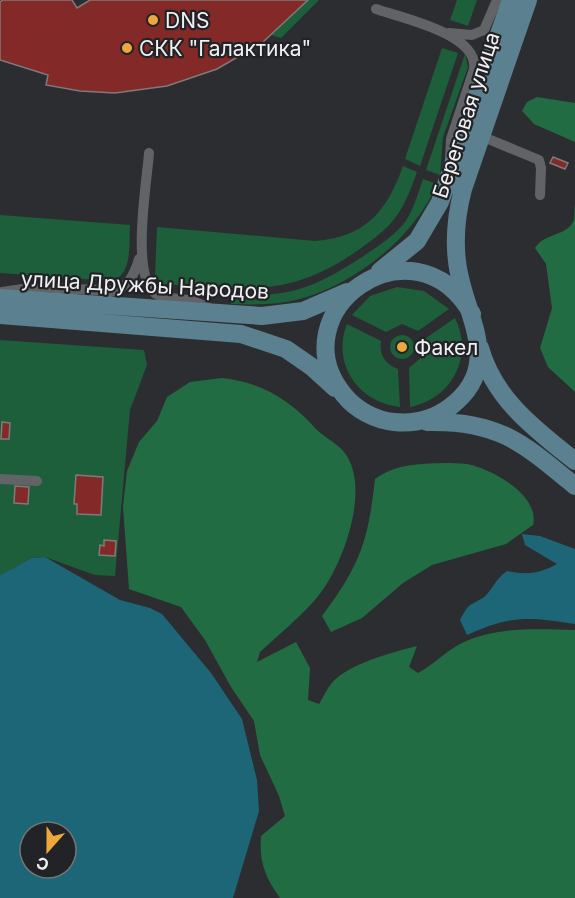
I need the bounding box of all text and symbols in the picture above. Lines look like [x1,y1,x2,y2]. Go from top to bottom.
place label: DNS [165,8,209,33]
marker: DNS [146,13,160,27]
street label: Береговая улица [427,29,505,201]
place label: СКК "Галактика" [139,36,311,61]
marker: СКК "Галактика" [120,41,134,55]
street label: улица Дружбы Народов [20,266,270,304]
place label: Факел [414,335,478,360]
marker: Факел [395,340,409,354]
north arrow [18,820,78,880]
text: С [33,852,52,875]

